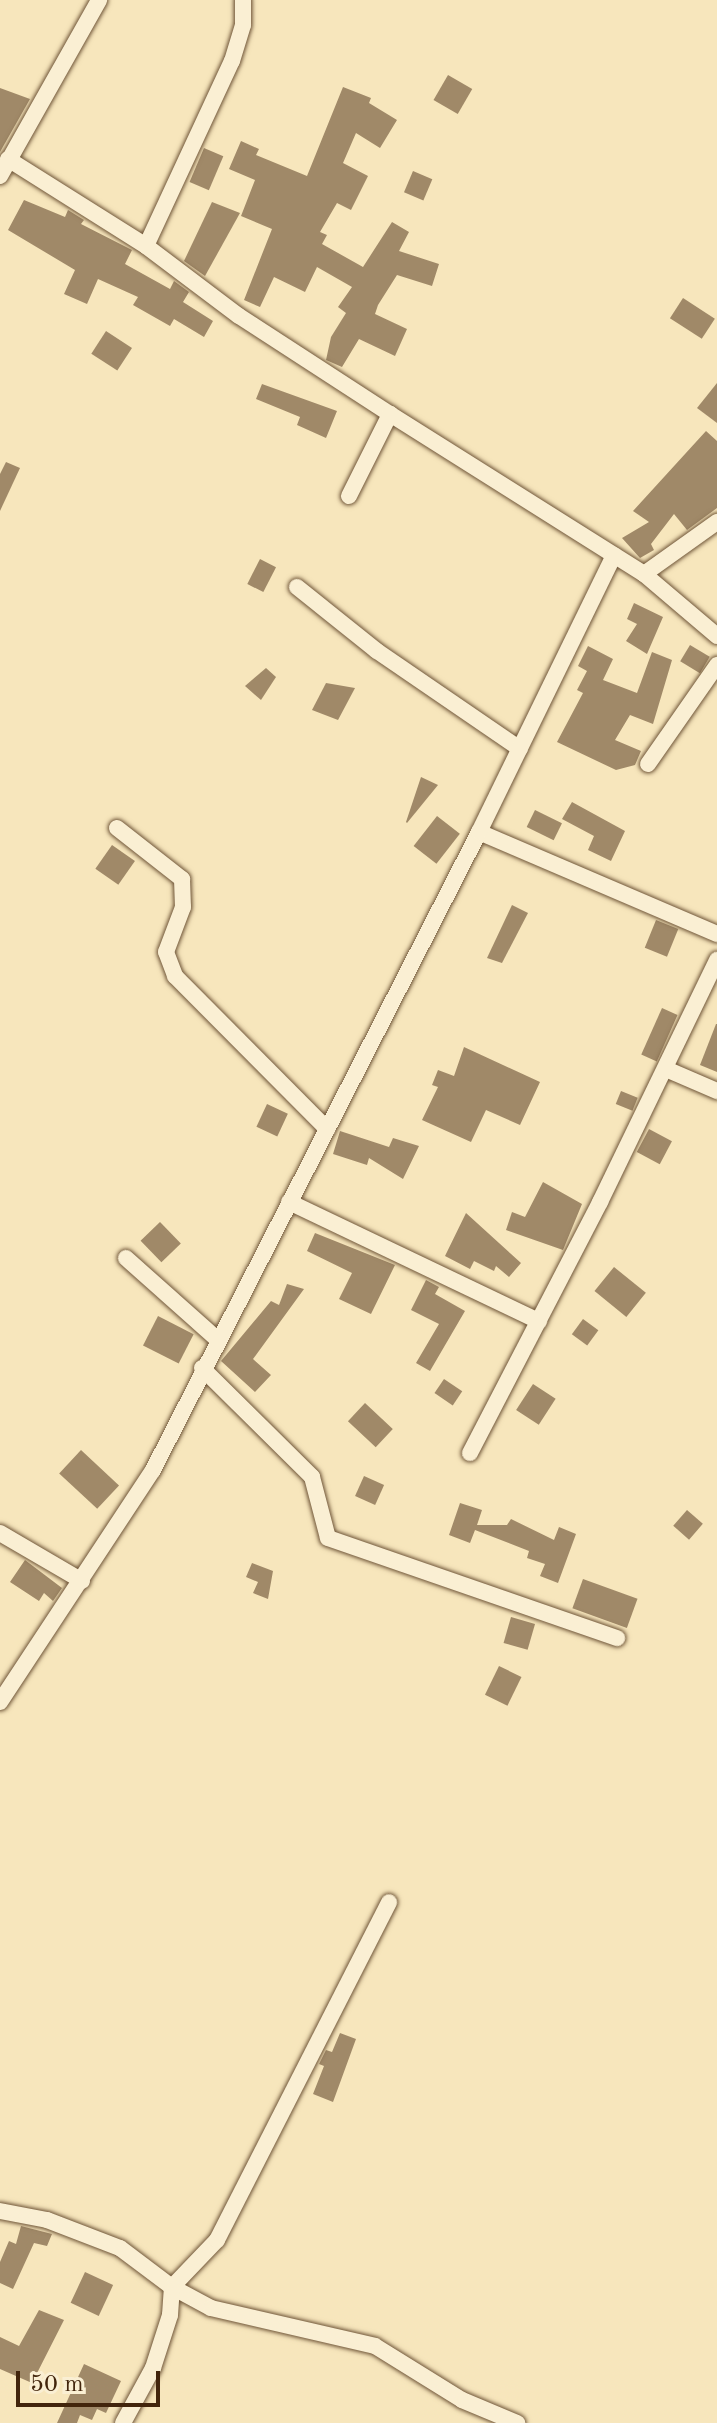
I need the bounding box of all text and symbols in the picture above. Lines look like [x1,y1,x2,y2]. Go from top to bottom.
scale bar [20,2355,164,2405]
text: 50 m [30,2373,84,2397]

